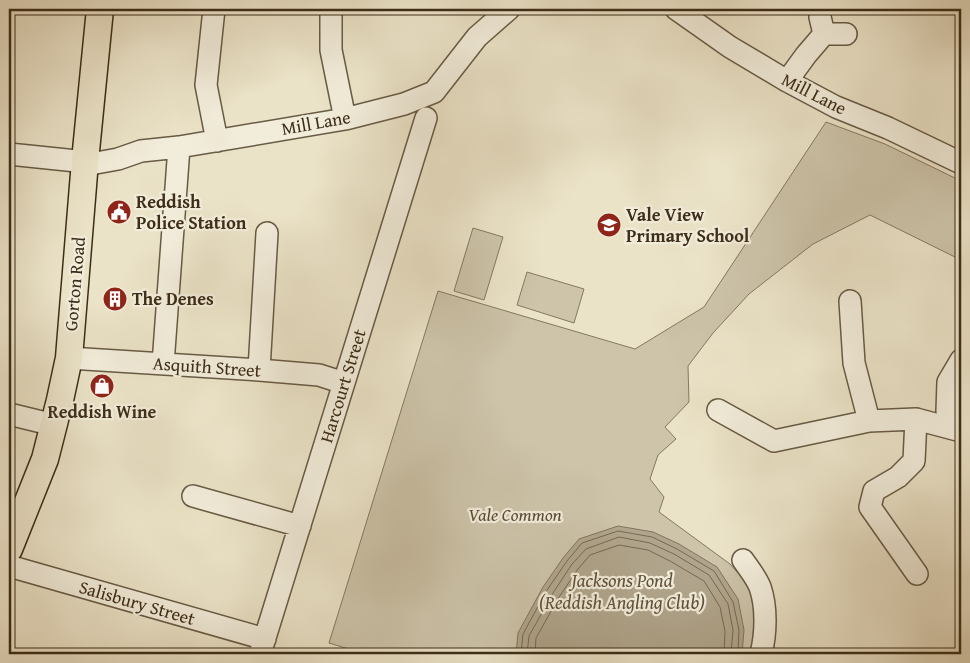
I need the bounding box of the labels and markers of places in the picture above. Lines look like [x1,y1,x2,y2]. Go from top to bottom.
place label: Reddish Police Station [136,188,247,236]
public building icon: Reddish Police Station [106,199,132,225]
place label: Vale View Primary School [626,201,750,249]
school or university icon: Vale View Primary School [596,212,622,238]
place label: The Denes [132,285,214,312]
building icon: The Denes [102,286,128,312]
shop icon: Reddish Wine [89,373,115,399]
place label: Reddish Wine [48,398,157,425]

